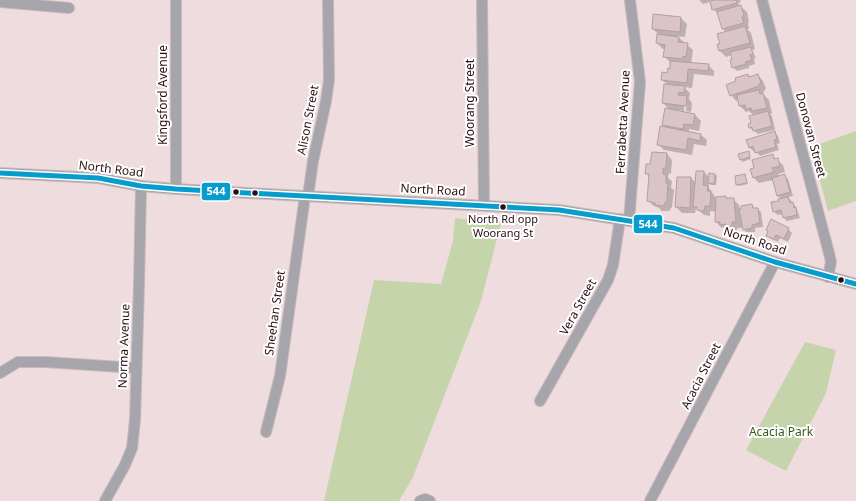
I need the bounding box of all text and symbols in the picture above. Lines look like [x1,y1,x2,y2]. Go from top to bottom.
street label: Kingsford Avenue [154,45,171,145]
street label: Woorang Street [461,58,478,147]
street label: Ferrabetta Avenue [611,69,634,174]
street label: Alison Street [292,83,323,156]
street label: Donovan Street [792,90,831,180]
street label: North Road [78,156,144,181]
street label: North Road [400,179,466,200]
line badge: 544 [201,182,231,201]
text: 544 [207,183,226,198]
unlabelled marker [231,187,241,197]
unlabelled marker [250,188,260,198]
marker: North Rd opp Woorang St [498,202,508,212]
place label: North Rd opp Woorang St [468,211,538,240]
line badge: 544 [633,214,663,234]
text: 544 [639,216,658,231]
street label: North Road [722,222,789,259]
street label: Sheehan Street [260,269,289,357]
street label: Vera Street [555,275,600,338]
unlabelled marker [836,275,846,285]
street label: Norma Avenue [114,303,133,389]
street label: Acacia Street [677,339,725,412]
park label: Acacia Park [749,423,814,440]

